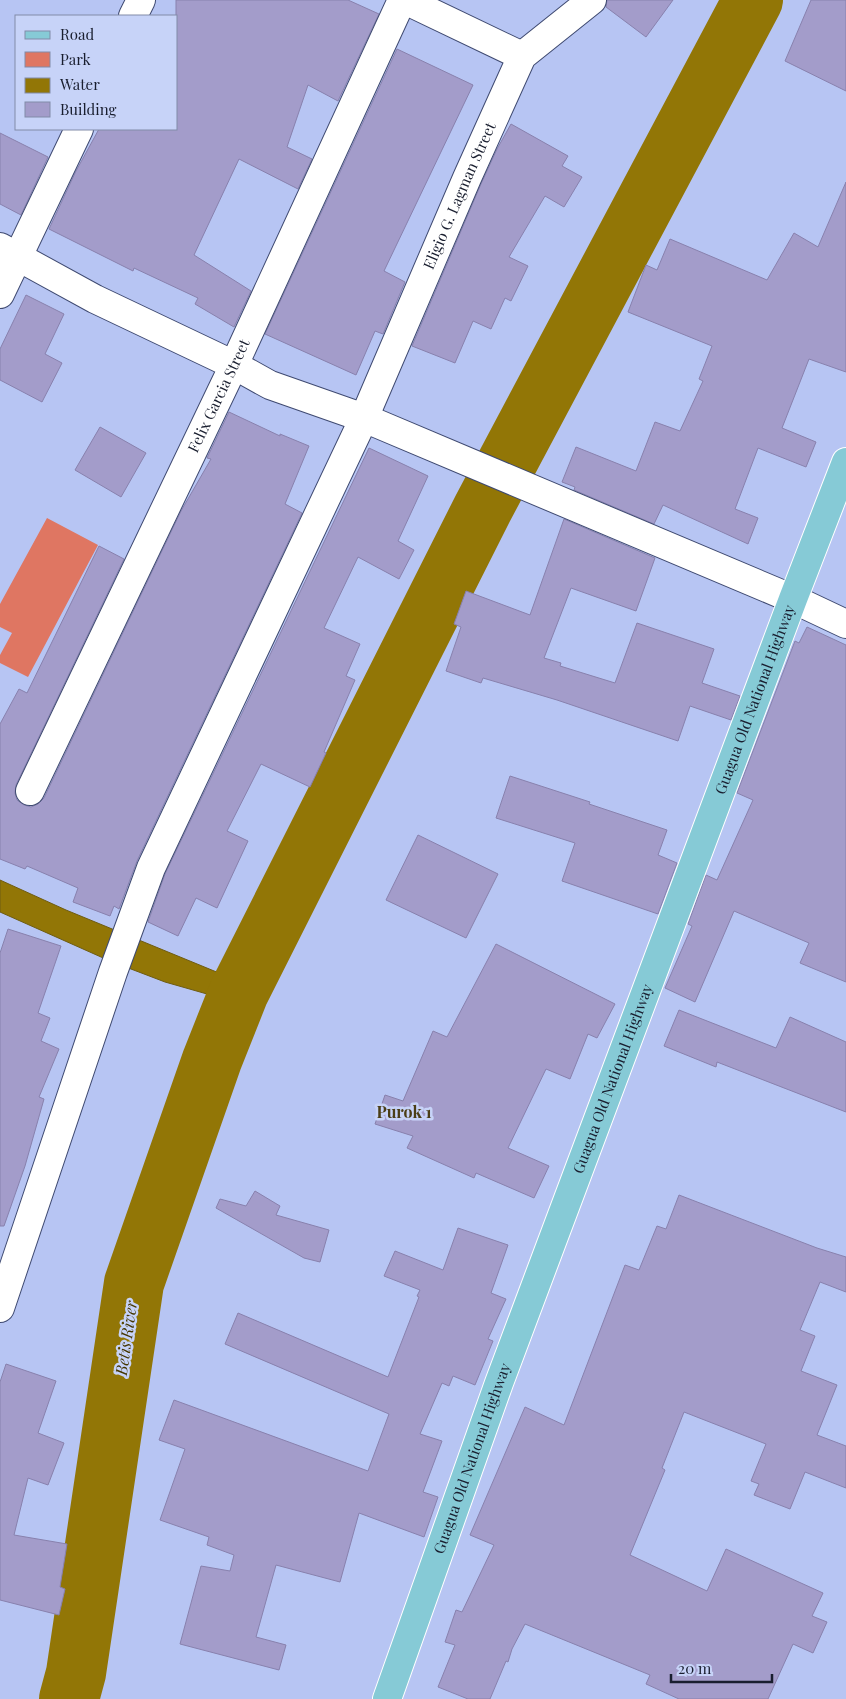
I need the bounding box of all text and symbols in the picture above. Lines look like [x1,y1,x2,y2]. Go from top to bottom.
legend [15,15,178,130]
text: Road [60,24,94,44]
text: Park [60,49,92,69]
text: Water [59,74,100,94]
text: Building [60,99,117,119]
street label: Eligio G. Lagman Street [418,118,500,272]
street label: Felix Garcia Street [183,335,254,455]
street label: Guagua Old National Highway [710,601,799,797]
street label: Guagua Old National Highway [567,981,657,1176]
district label: Purok 1 [376,1101,432,1122]
water label: Betis River [110,1298,141,1378]
street label: Guagua Old National Highway [428,1360,515,1556]
scale bar [671,1652,772,1684]
text: 20 m [678,1658,712,1678]

